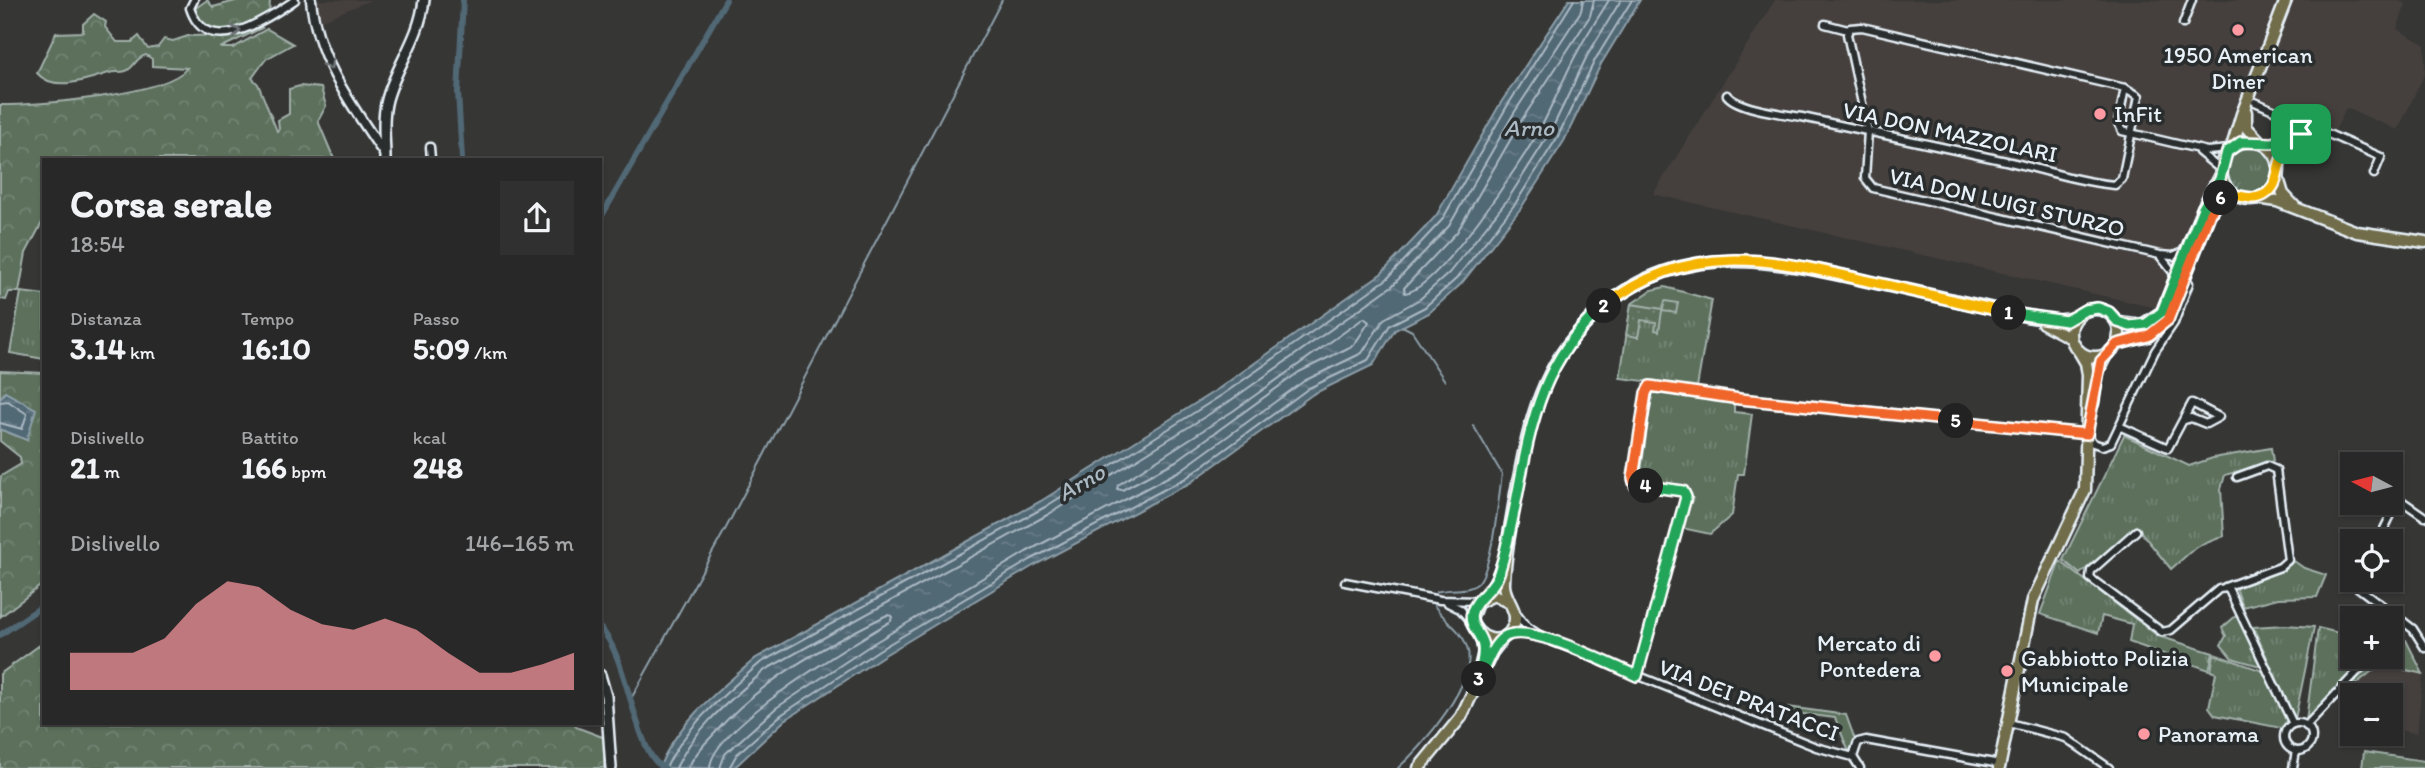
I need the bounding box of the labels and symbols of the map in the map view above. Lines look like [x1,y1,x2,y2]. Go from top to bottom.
marker: 1950 American Diner [2230,22,2246,38]
one-way arrow [230,24,242,39]
place label: 1950 American Diner [2163,41,2313,95]
one-way arrow [321,58,335,70]
street label: VIA DON MAZZOLARI [1840,96,2060,168]
place label: InFit [2114,100,2162,128]
pin [2271,104,2331,164]
marker: InFit [2092,106,2108,122]
water label: Arno [1504,113,1555,142]
street label: VIA DON LUIGI STURZO [1887,161,2127,243]
pin: 6 [2204,180,2238,216]
pin: 2 [1586,288,1622,324]
pin: 1 [1992,296,2026,330]
pin: 5 [1938,404,1974,438]
north arrow [2340,452,2403,514]
water label: Arno [1052,457,1111,507]
pin: 4 [1628,468,1664,504]
place label: Mercato di Pontedera [1817,629,1921,683]
place label: Gabbiotto Polizia Municipale [2021,644,2189,698]
marker: Mercato di Pontedera [1927,648,1943,664]
street label: VIA DEI PRATACCI [1655,653,1843,747]
pin: 3 [1462,662,1496,696]
marker: Gabbiotto Polizia Municipale [1999,663,2015,679]
place label: Panorama [2158,720,2259,748]
marker: Panorama [2136,726,2152,742]

